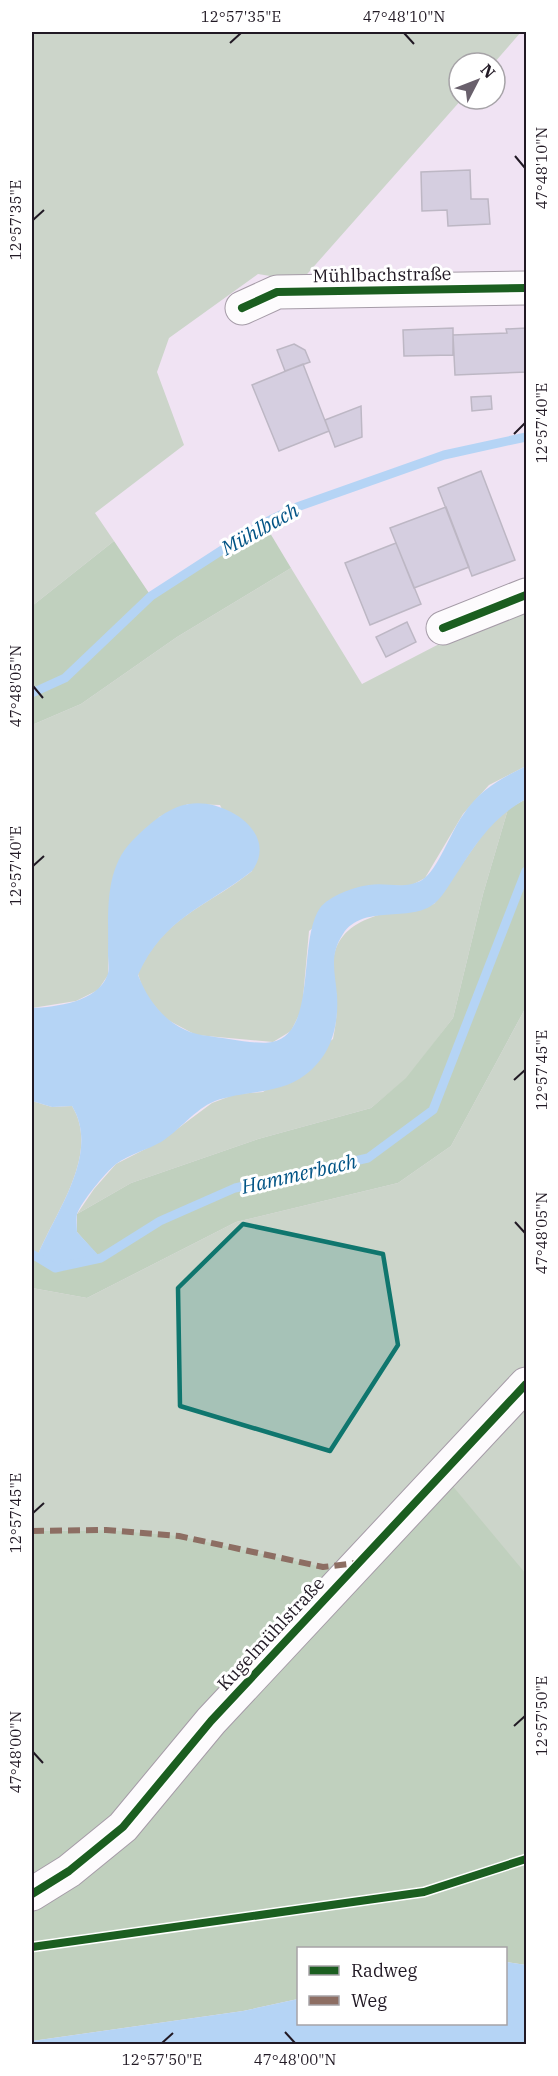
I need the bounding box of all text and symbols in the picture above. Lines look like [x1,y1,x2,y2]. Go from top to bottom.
text: 12°57'35"E [201,7,281,26]
text: 47°48'10"N [363,7,445,26]
north arrow [447,51,507,111]
text: N [476,60,500,82]
text: 47°48'10"N [532,127,551,209]
text: 12°57'35"E [6,180,25,260]
street label: Mühlbachstraße [312,262,452,287]
text: 12°57'40"E [532,383,551,463]
water label: Mühlbach [215,496,303,561]
text: 47°48'05"N [6,645,25,727]
text: 12°57'40"E [6,826,25,906]
text: 12°57'45"E [532,1030,551,1110]
water label: Hammerbach [238,1147,359,1200]
text: 47°48'05"N [532,1192,551,1274]
text: 12°57'45"E [6,1473,25,1553]
street label: Kugelmühlstraße [212,1572,329,1695]
text: 12°57'50"E [532,1676,551,1756]
text: 47°48'00"N [6,1711,25,1793]
legend [297,1947,507,2025]
text: Radweg [351,1959,417,1982]
text: Weg [351,1989,387,2012]
text: 12°57'50"E [122,2050,202,2069]
text: 47°48'00"N [254,2050,336,2069]

